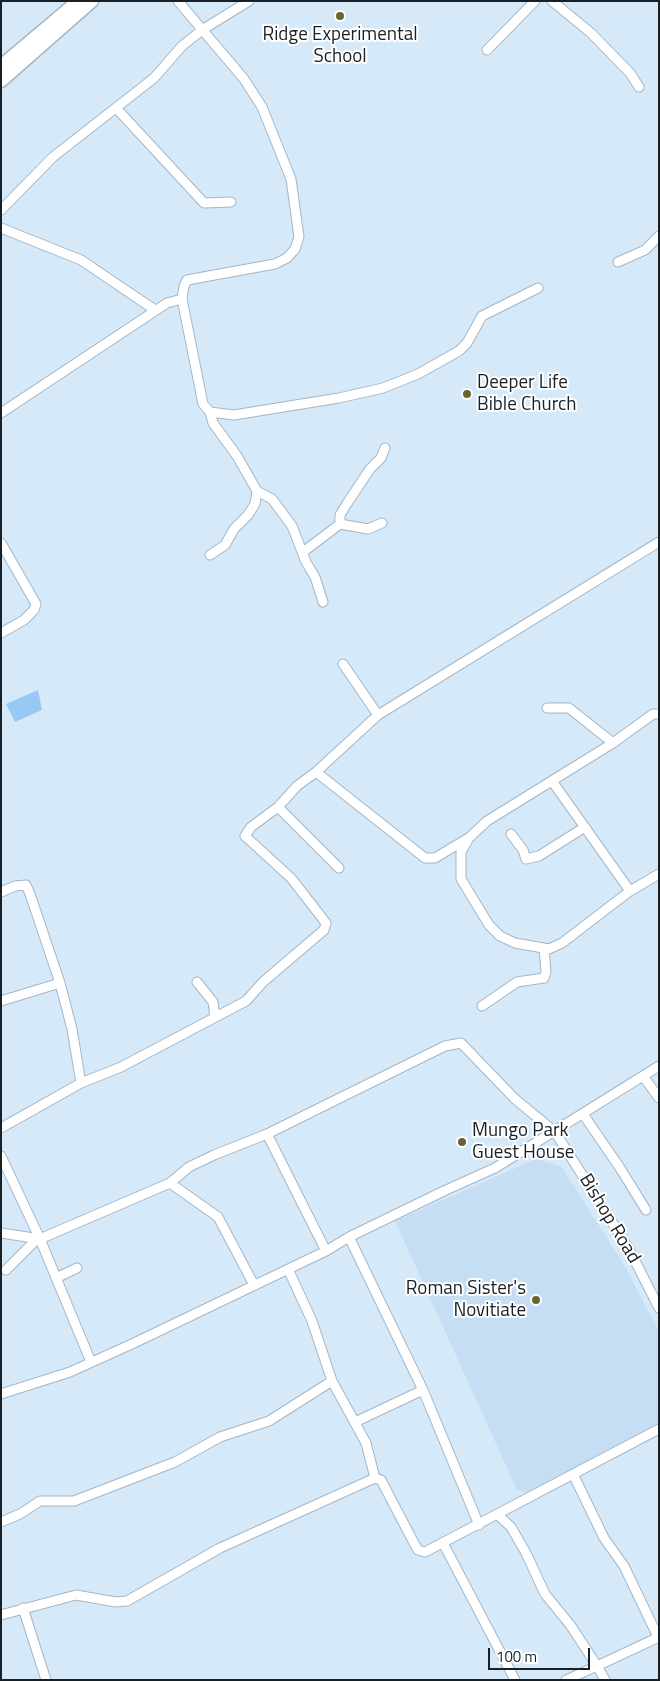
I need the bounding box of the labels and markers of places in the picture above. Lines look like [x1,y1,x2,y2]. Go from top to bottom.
marker: Ridge Experimental School [334,10,346,22]
place label: Ridge Experimental School [262,24,418,68]
place label: Deeper Life Bible Church [477,372,577,416]
marker: Deeper Life Bible Church [461,388,473,400]
place label: Mungo Park Guest House [472,1120,574,1164]
marker: Mungo Park Guest House [456,1136,468,1148]
place label: Roman Sister's Novitiate [406,1278,526,1322]
marker: Roman Sister's Novitiate [530,1294,542,1306]

